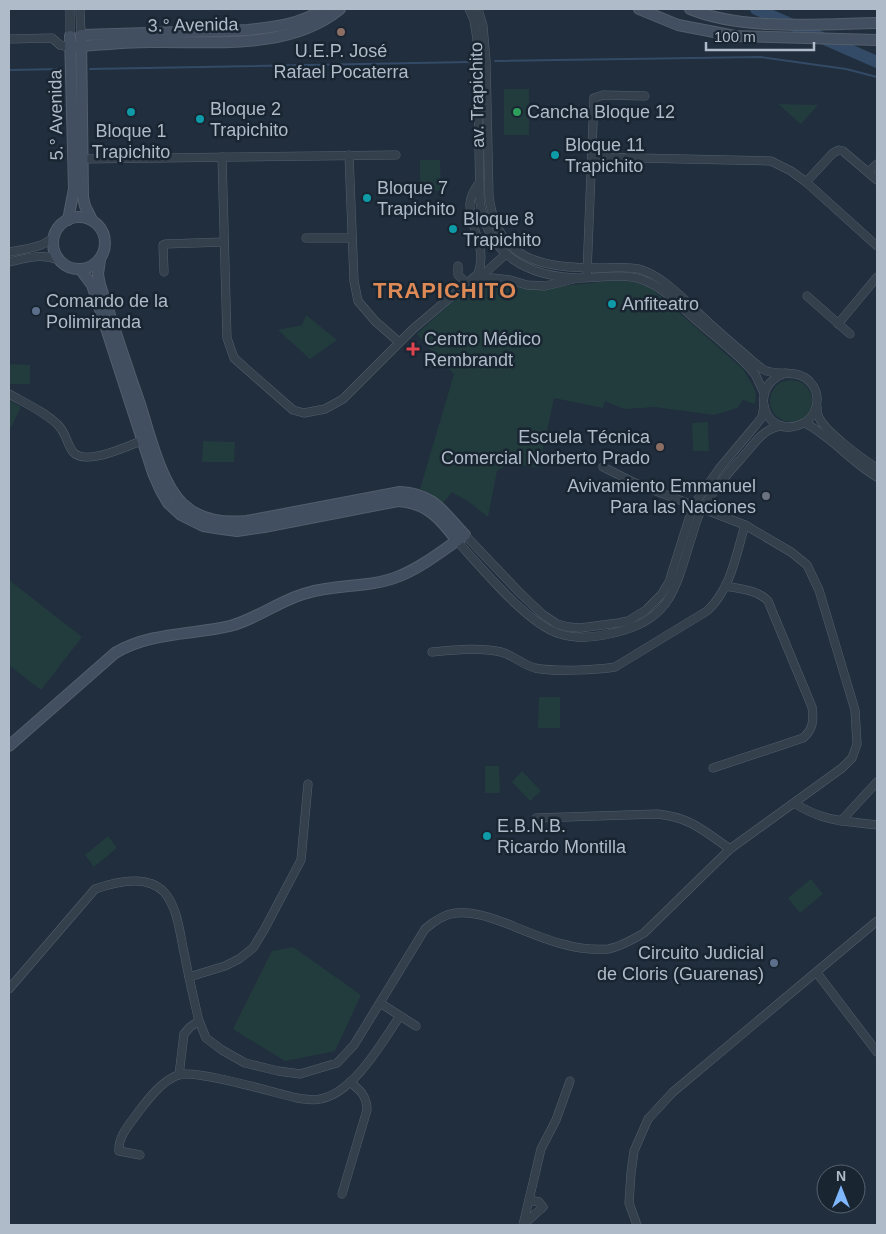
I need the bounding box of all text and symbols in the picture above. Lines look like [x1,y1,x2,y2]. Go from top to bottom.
street label: 3.° Avenida [147,14,240,36]
scale bar [706,20,814,52]
marker: U.E.P. José Rafael Pocaterra [335,26,347,38]
text: 100 m [714,28,756,45]
place label: U.E.P. José Rafael Pocaterra [273,41,410,82]
street label: av. Trapichito [466,42,488,148]
street label: 5.° Avenida [45,68,67,161]
place label: Bloque 2 Trapichito [210,99,288,140]
place label: Cancha Bloque 12 [527,102,675,122]
marker: Bloque 1 Trapichito [125,106,137,118]
marker: Cancha Bloque 12 [511,106,523,118]
marker: Bloque 2 Trapichito [194,113,206,125]
place label: Bloque 1 Trapichito [92,121,170,162]
place label: Bloque 11 Trapichito [565,135,645,176]
marker: Bloque 11 Trapichito [549,149,561,161]
place label: Bloque 7 Trapichito [377,178,455,219]
marker: Bloque 7 Trapichito [361,192,373,204]
place label: Bloque 8 Trapichito [463,209,541,250]
marker: Bloque 8 Trapichito [447,223,459,235]
district label: TRAPICHITO [373,278,517,303]
place label: Comando de la Polimiranda [46,291,169,332]
place label: Anfiteatro [622,294,699,314]
marker: Anfiteatro [606,298,618,310]
marker: Comando de la Polimiranda [30,305,42,317]
place label: Centro Médico Rembrandt [424,329,541,370]
marker: Centro Médico Rembrandt [406,342,420,356]
place label: Escuela Técnica Comercial Norberto Prado [441,427,651,468]
marker: Escuela Técnica Comercial Norberto Prado [654,441,666,453]
place label: Avivamiento Emmanuel Para las Naciones [567,476,756,517]
marker: Avivamiento Emmanuel Para las Naciones [760,490,772,502]
place label: E.B.N.B. Ricardo Montilla [497,816,627,857]
marker: E.B.N.B. Ricardo Montilla [481,830,493,842]
place label: Circuito Judicial de Cloris (Guarenas) [597,943,764,984]
marker: Circuito Judicial de Cloris (Guarenas) [768,957,780,969]
north arrow [816,1164,866,1214]
text: N [836,1168,846,1184]

